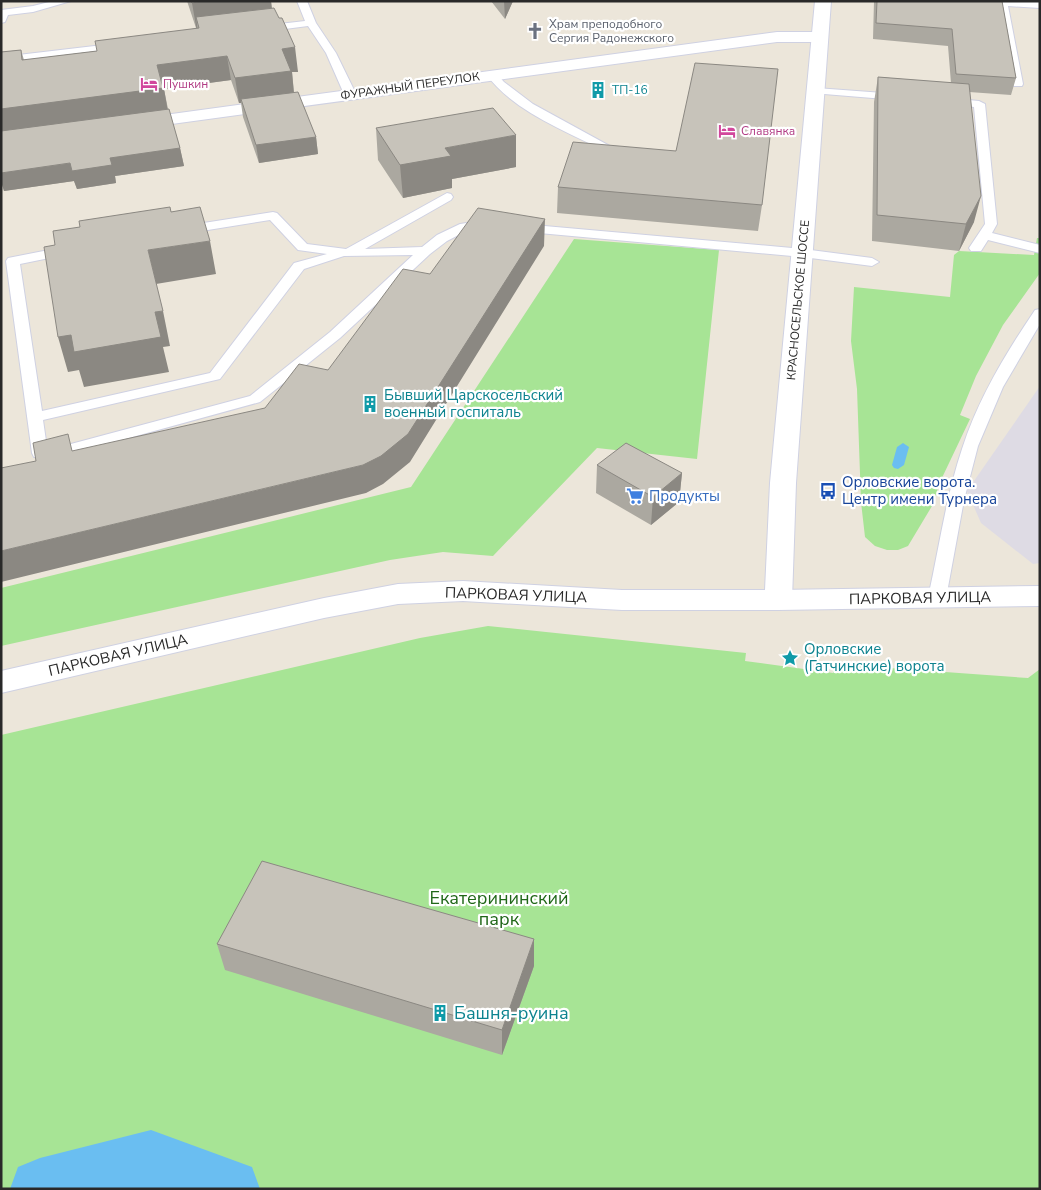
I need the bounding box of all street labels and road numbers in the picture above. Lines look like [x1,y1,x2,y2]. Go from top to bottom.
street label: ФУРАЖНЫЙ ПЕРЕУЛОК [339,68,481,104]
street label: КРАСНОСЕЛЬСКОЕ ШОССЕ [783,219,813,381]
street label: ПАРКОВАЯ УЛИЦА [445,583,588,607]
street label: ПАРКОВАЯ УЛИЦА [849,587,991,609]
street label: ПАРКОВАЯ УЛИЦА [46,629,190,681]

